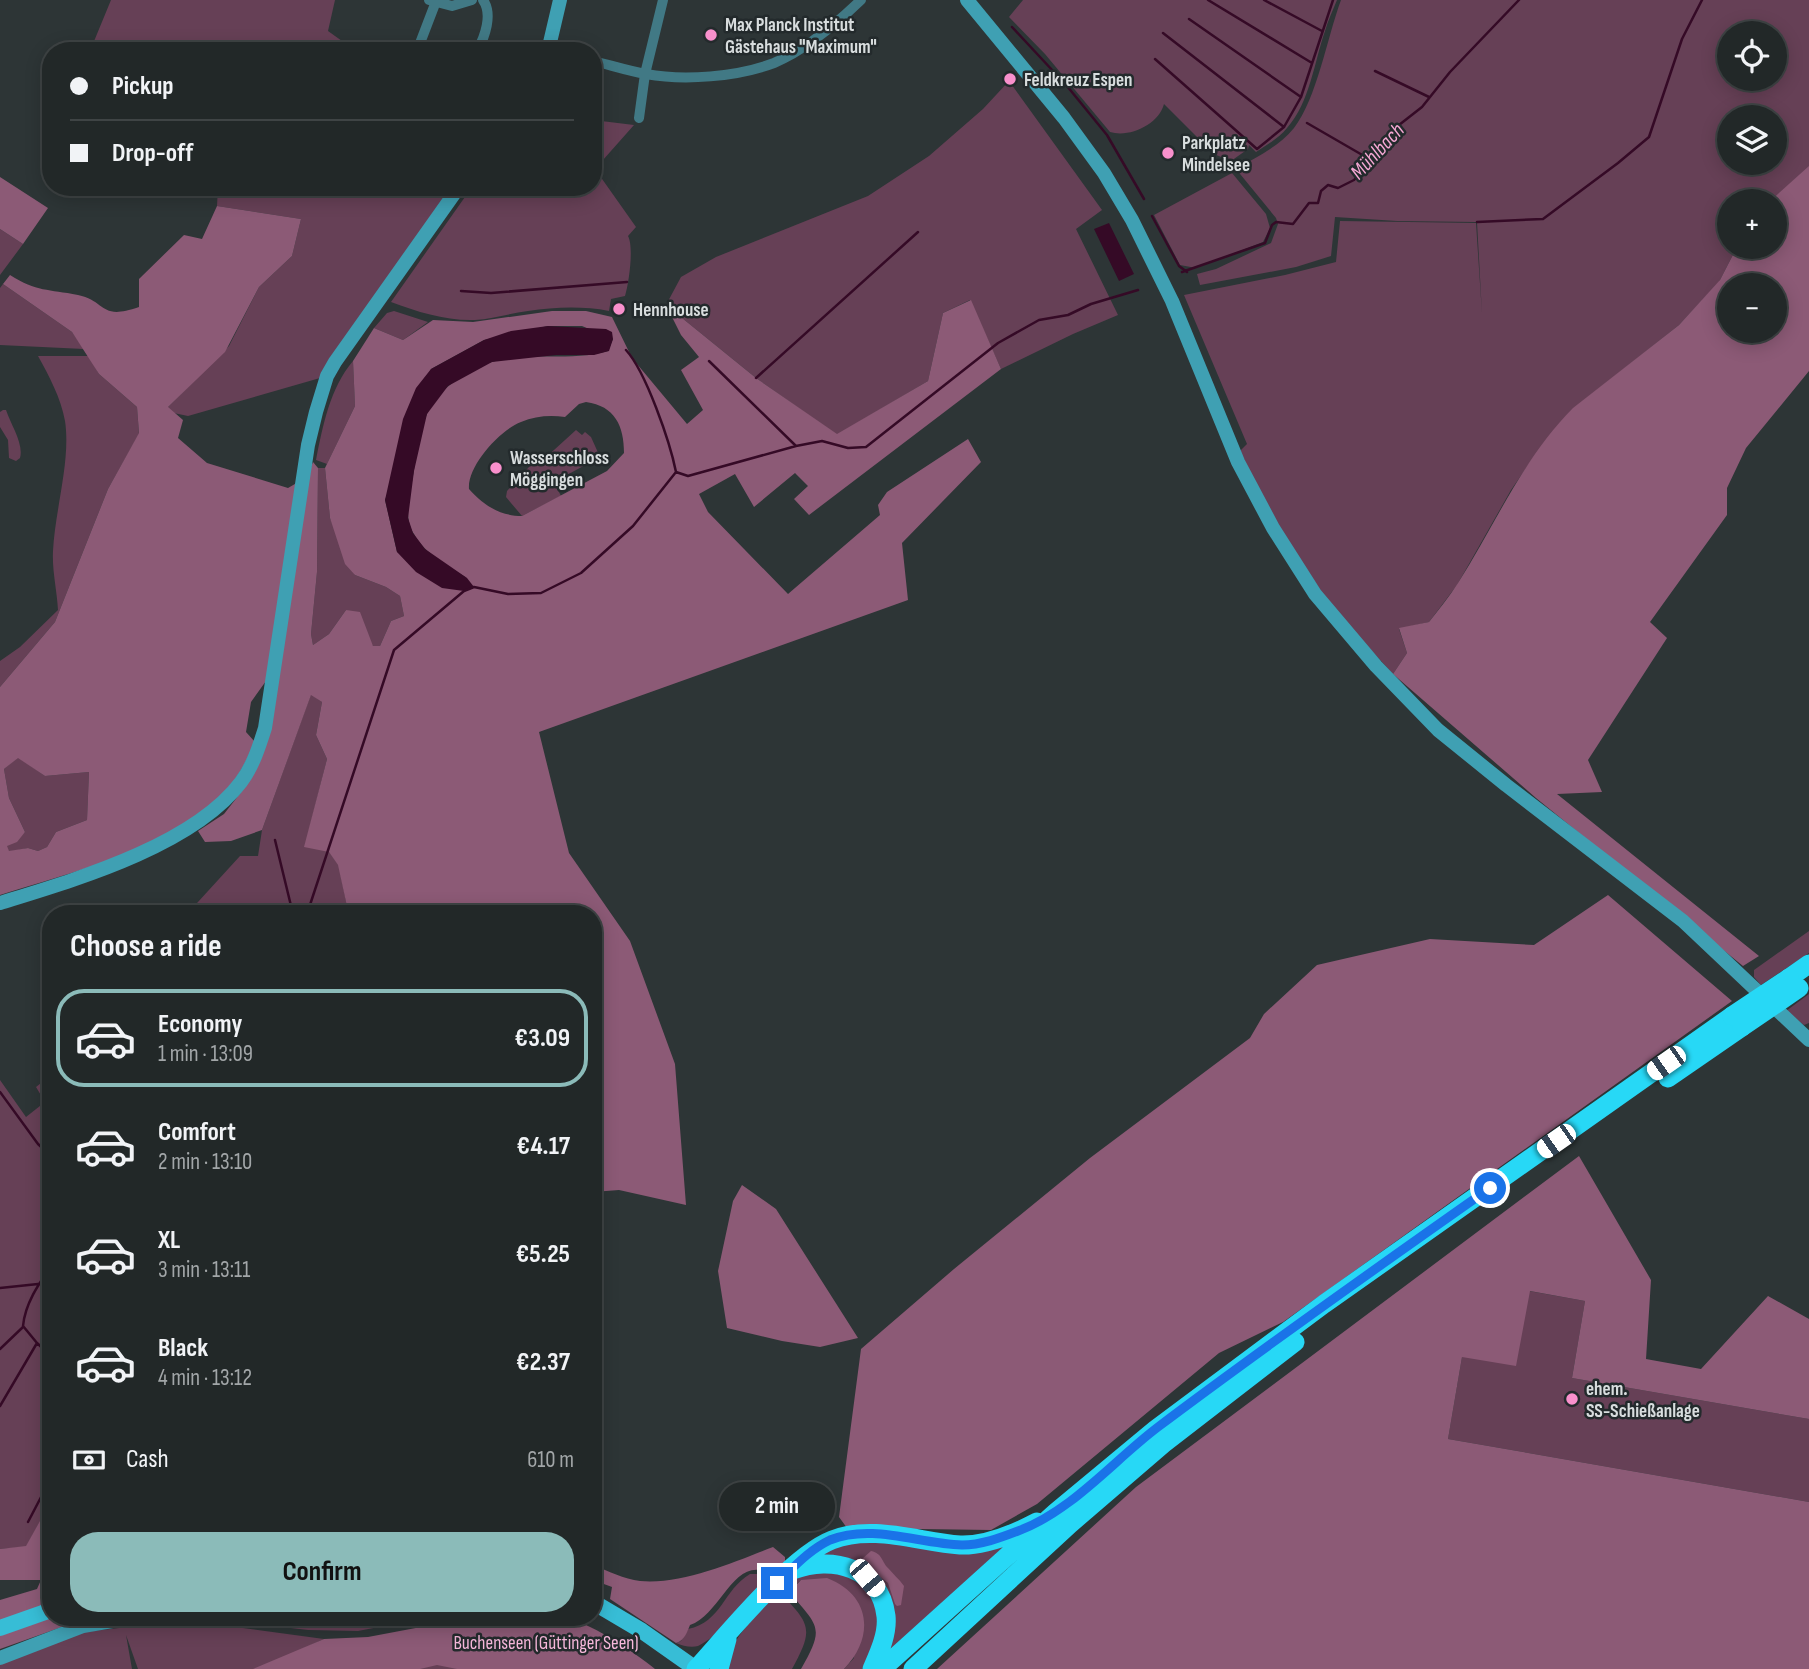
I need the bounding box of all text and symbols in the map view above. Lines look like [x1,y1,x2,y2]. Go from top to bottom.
place label: Max Planck Institut Gästehaus "Maximum" [725,14,877,59]
map controls [1717,21,1787,343]
button: locate [1717,21,1787,91]
marker: Max Planck Institut Gästehaus "Maximum" [703,27,719,43]
place label: Feldkreuz Espen [1024,69,1133,92]
text: Pickup [112,71,174,102]
marker: Feldkreuz Espen [1002,71,1018,87]
button: layers [1717,105,1787,175]
water label: Mühlbach [1345,118,1410,185]
place label: Parkplatz Mindelsee [1182,132,1250,177]
text: Drop-off [112,138,193,169]
marker: Parkplatz Mindelsee [1160,145,1176,161]
button: + [1717,189,1787,259]
button: − [1717,273,1787,343]
place label: Hennhouse [633,299,709,322]
marker: Hennhouse [611,301,627,317]
place label: Wasserschloss Möggingen [510,447,609,492]
marker: Wasserschloss Möggingen [488,460,504,476]
text: Choose a ride [70,927,222,966]
icon: car [74,1007,137,1070]
text: Economy [158,1009,242,1040]
text: €3.09 [515,1023,570,1054]
text: 1 min · 13:09 [158,1040,253,1068]
car [1643,1042,1690,1084]
icon: car [74,1115,137,1178]
text: Comfort [158,1117,236,1148]
car [1533,1120,1580,1162]
text: €4.17 [516,1131,570,1162]
text: 2 min · 13:10 [158,1148,252,1176]
route start [1474,1172,1506,1204]
icon: car [74,1223,137,1286]
text: XL [158,1225,180,1256]
text: €5.25 [516,1239,570,1270]
text: 3 min · 13:11 [158,1256,250,1284]
icon: car [74,1331,137,1394]
text: Black [158,1333,208,1364]
text: €2.37 [516,1347,570,1378]
text: 4 min · 13:12 [158,1364,252,1392]
place label: ehem. SS-Schießanlage [1586,1378,1700,1423]
marker: ehem. SS-Schießanlage [1564,1391,1580,1407]
icon: cash [70,1441,108,1479]
text: Cash [126,1444,169,1475]
text: 610 m [527,1446,574,1474]
callout: 2 min [719,1482,835,1530]
text: 2 min [755,1492,799,1520]
button: Confirm [70,1532,574,1612]
car [846,1555,889,1601]
route end [761,1567,793,1599]
park label: Buchenseen (Güttinger Seen) [453,1632,639,1655]

